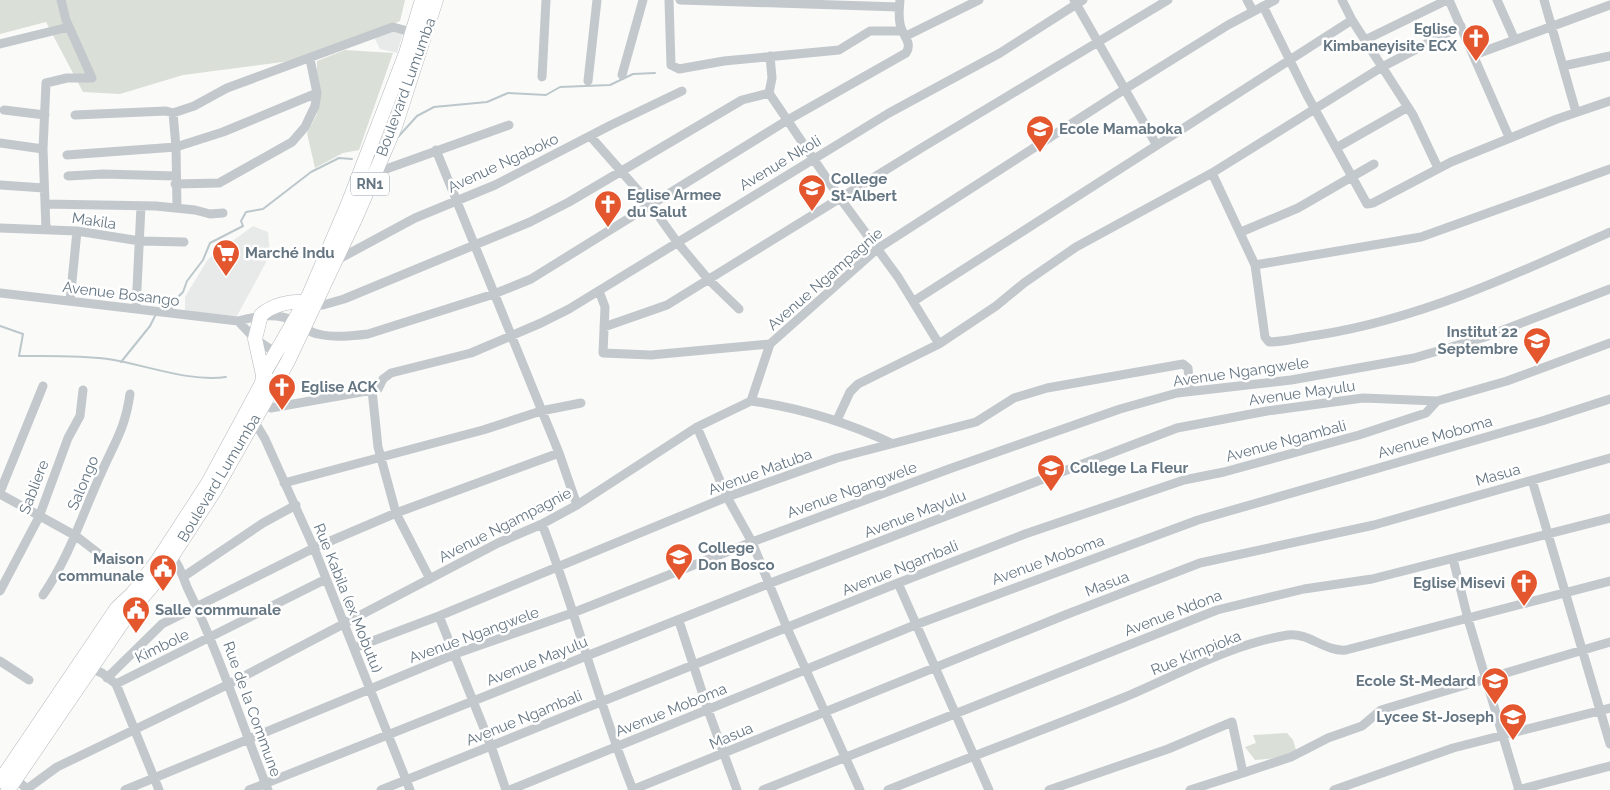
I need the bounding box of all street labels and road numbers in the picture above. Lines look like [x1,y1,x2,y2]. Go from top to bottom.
street label: Boulevard Lumumba [373,15,439,159]
street label: Avenue Ngaboko [445,129,561,197]
street label: Avenue Nkoli [736,132,824,194]
road number: RN1 [351,172,389,195]
street label: Makila [71,209,117,233]
street label: Avenue Ngampagnie [764,224,886,334]
street label: Avenue Bosango [61,278,181,310]
street label: Avenue Ngangwele [1172,354,1310,390]
street label: Avenue Mayulu [1248,377,1357,409]
street label: Boulevard Lumumba [174,411,264,545]
street label: Avenue Moboma [1376,412,1494,462]
street label: Avenue Ngambali [1224,416,1348,466]
street label: Avenue Matuba [706,445,814,499]
street label: Salongo [64,453,102,513]
street label: Sabliere [15,457,53,517]
street label: Avenue Ngangwele [785,458,920,522]
street label: Masua [1474,460,1522,490]
street label: Avenue Ngampagnie [436,484,575,566]
street label: Avenue Mayulu [862,486,968,542]
street label: Rue Kabila (ex Mobutu) [310,521,386,675]
street label: Avenue Moboma [989,531,1107,589]
street label: Avenue Ngambali [839,536,961,600]
street label: Masua [1082,567,1132,601]
street label: Avenue Ndona [1122,586,1224,640]
street label: Avenue Ngangwele [407,603,542,667]
street label: Kimbole [132,625,192,667]
street label: Rue Kimpioka [1148,627,1244,679]
street label: Avenue Mayulu [484,632,590,689]
street label: Rue de la Commune [219,639,285,779]
street label: Avenue Moboma [613,679,729,741]
street label: Avenue Ngambali [463,686,585,750]
street label: Masua [706,719,756,753]

